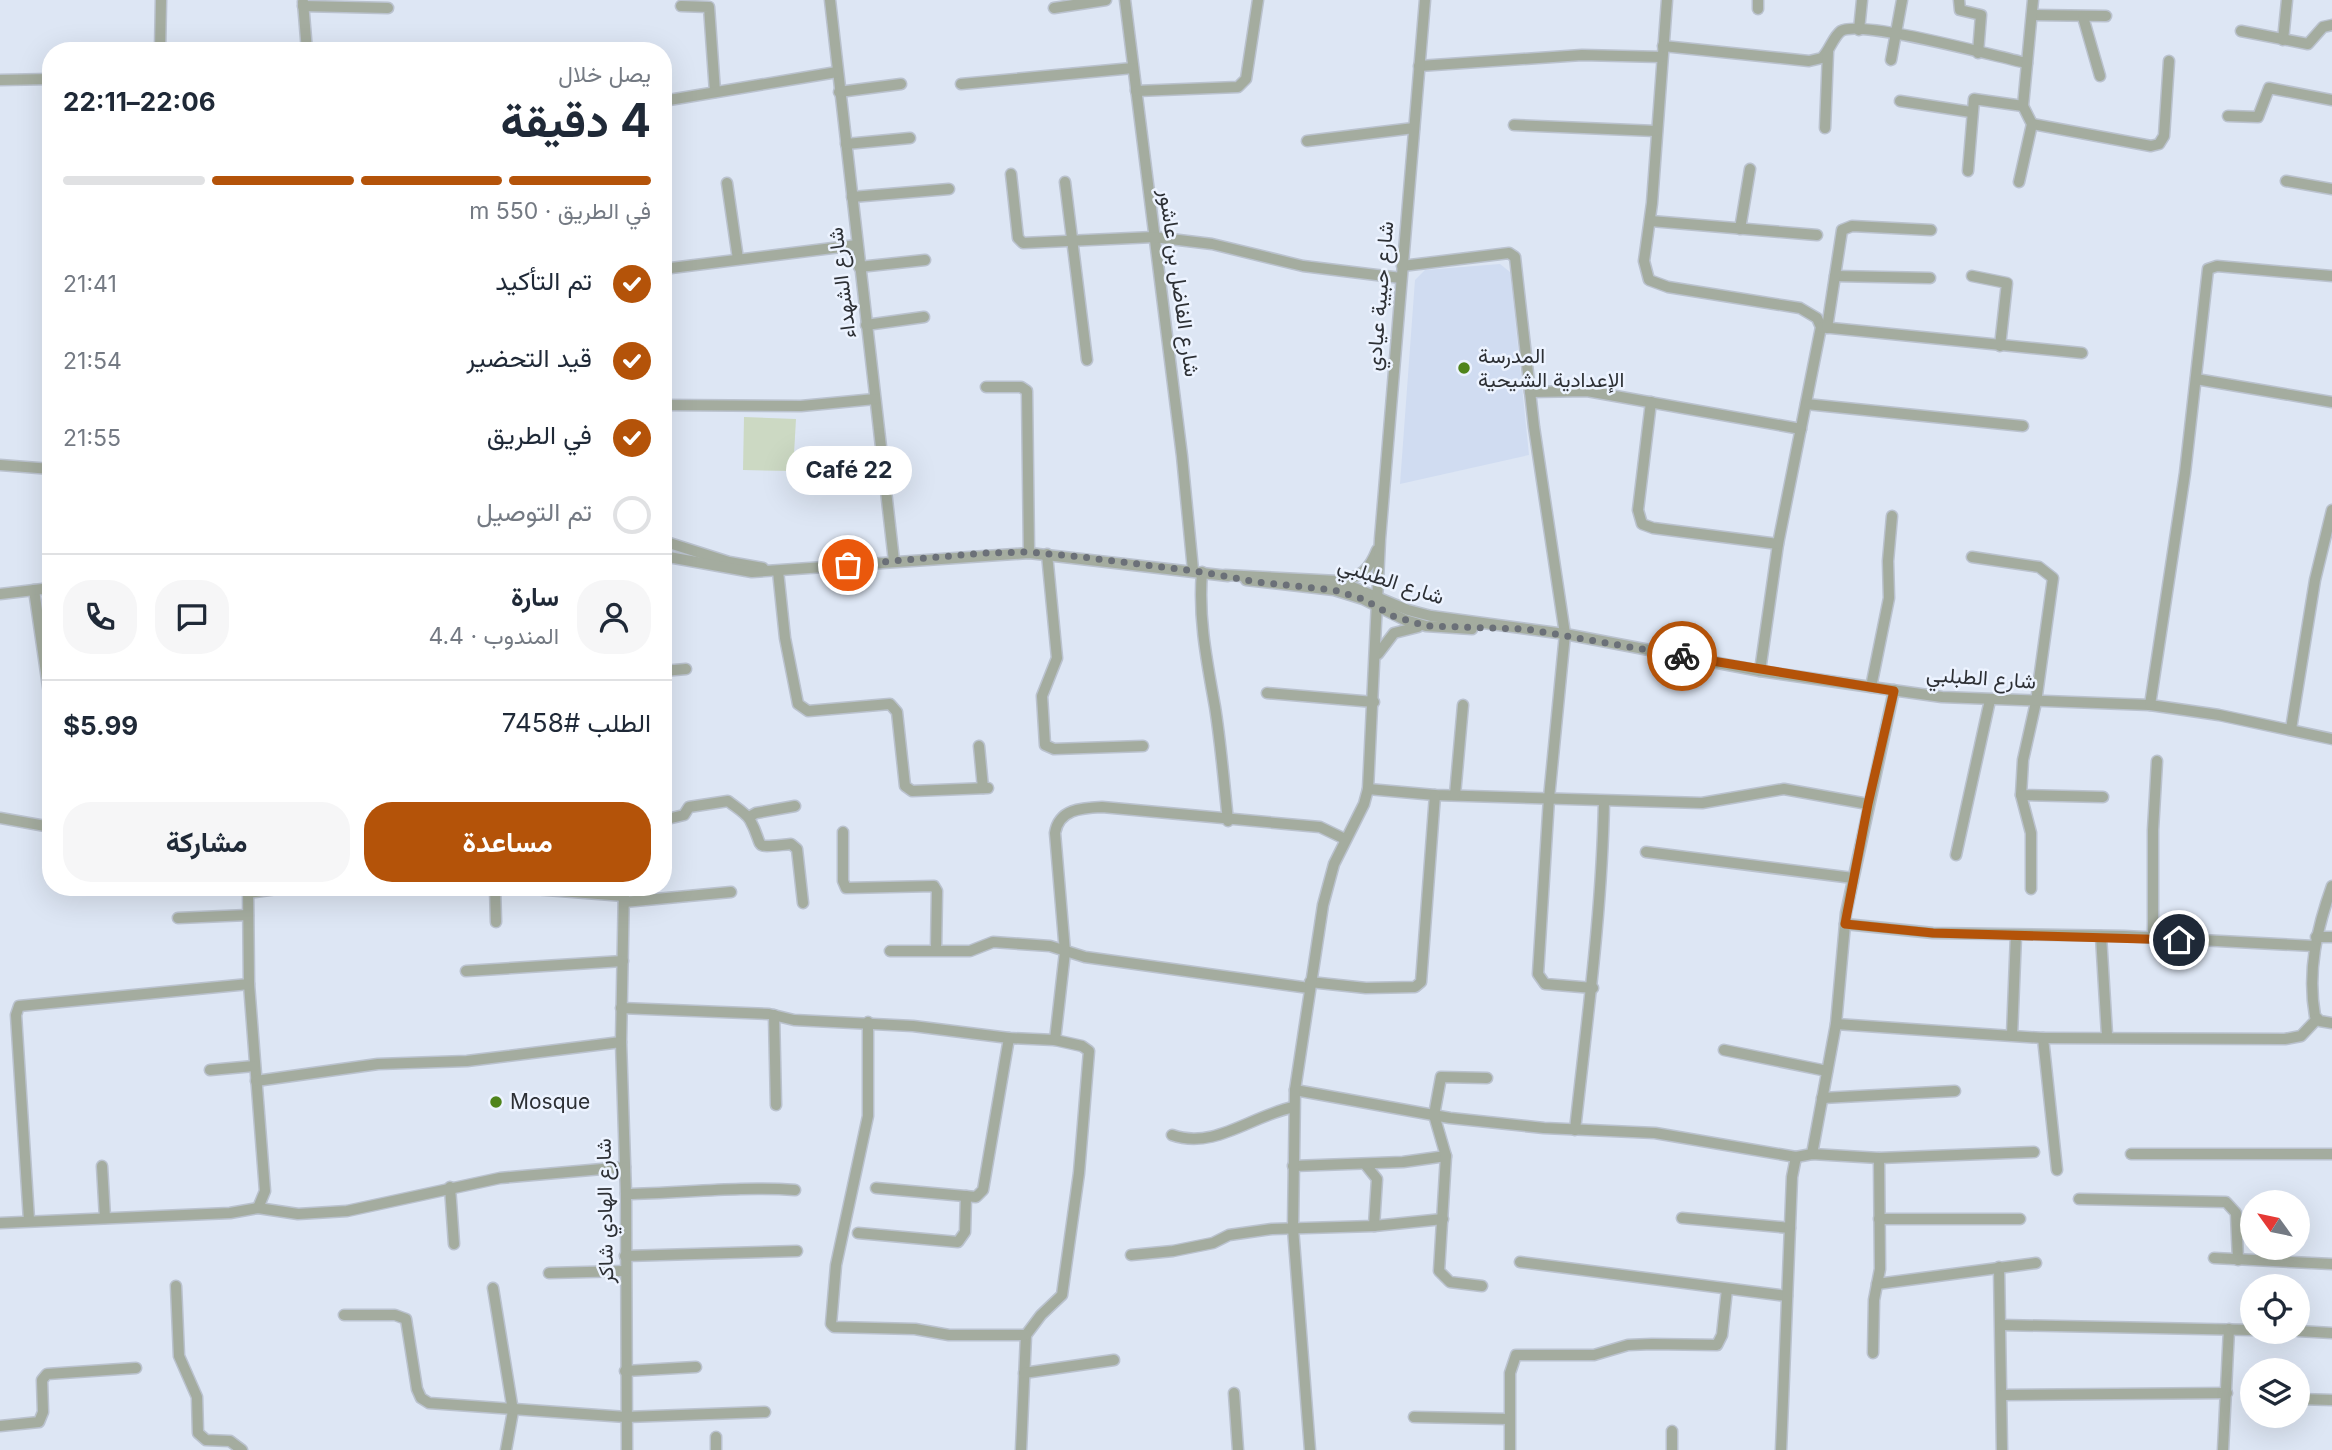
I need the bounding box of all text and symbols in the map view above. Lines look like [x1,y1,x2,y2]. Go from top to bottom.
text: يصل خلال [558,60,651,88]
text: 22:06–22:11 [63,86,216,117]
text: 4 دقيقة [501,92,651,148]
street label: شارع الفاضل بن عاشور [1152,186,1205,379]
text: في الطريق · 550 m [469,197,651,225]
street label: شارع حبيبة عيادي [1361,220,1403,372]
street label: شارع الشهداء [822,226,863,340]
text: تم التأكيد [495,265,592,296]
icon: check [613,265,651,303]
text: 21:41 [63,270,117,298]
text: قيد التحضير [466,342,592,373]
icon: check [613,342,651,380]
place label: المدرسة الإعدادية الشيحية [1478,343,1624,394]
text: 21:54 [63,347,122,375]
marker: المدرسة الإعدادية الشيحية [1456,360,1472,376]
text: في الطريق [487,419,592,450]
icon: check [613,419,651,457]
text: 21:55 [63,424,121,452]
callout: Café 22 [785,446,911,495]
text: Café 22 [805,456,893,484]
text: تم التوصيل [476,496,592,527]
pin [818,535,878,595]
icon: bag [829,546,867,584]
street label: شارع الطبلبي [1333,552,1447,614]
button: phone [63,580,137,654]
button: chat [155,580,229,654]
button: person [577,580,651,654]
text: سارة [511,581,559,612]
courier [1647,621,1717,691]
text: المندوب · 4.4 [428,622,559,650]
icon: bike [1663,637,1701,675]
street label: شارع الطبلبي [1925,661,2037,699]
text: الطلب #7458 [502,707,651,738]
text: $5.99 [63,710,138,741]
button: مشاركة [63,802,350,882]
button: مساعدة [364,802,651,882]
pin [2149,910,2209,970]
icon: home [2160,921,2198,959]
place label: Mosque [510,1089,590,1114]
marker: Mosque [488,1094,504,1110]
street label: شارع الهادي شاكر [591,1138,623,1285]
north arrow [2240,1190,2310,1260]
map controls [2240,1190,2310,1428]
button: locate [2240,1274,2310,1344]
button: layers [2240,1358,2310,1428]

